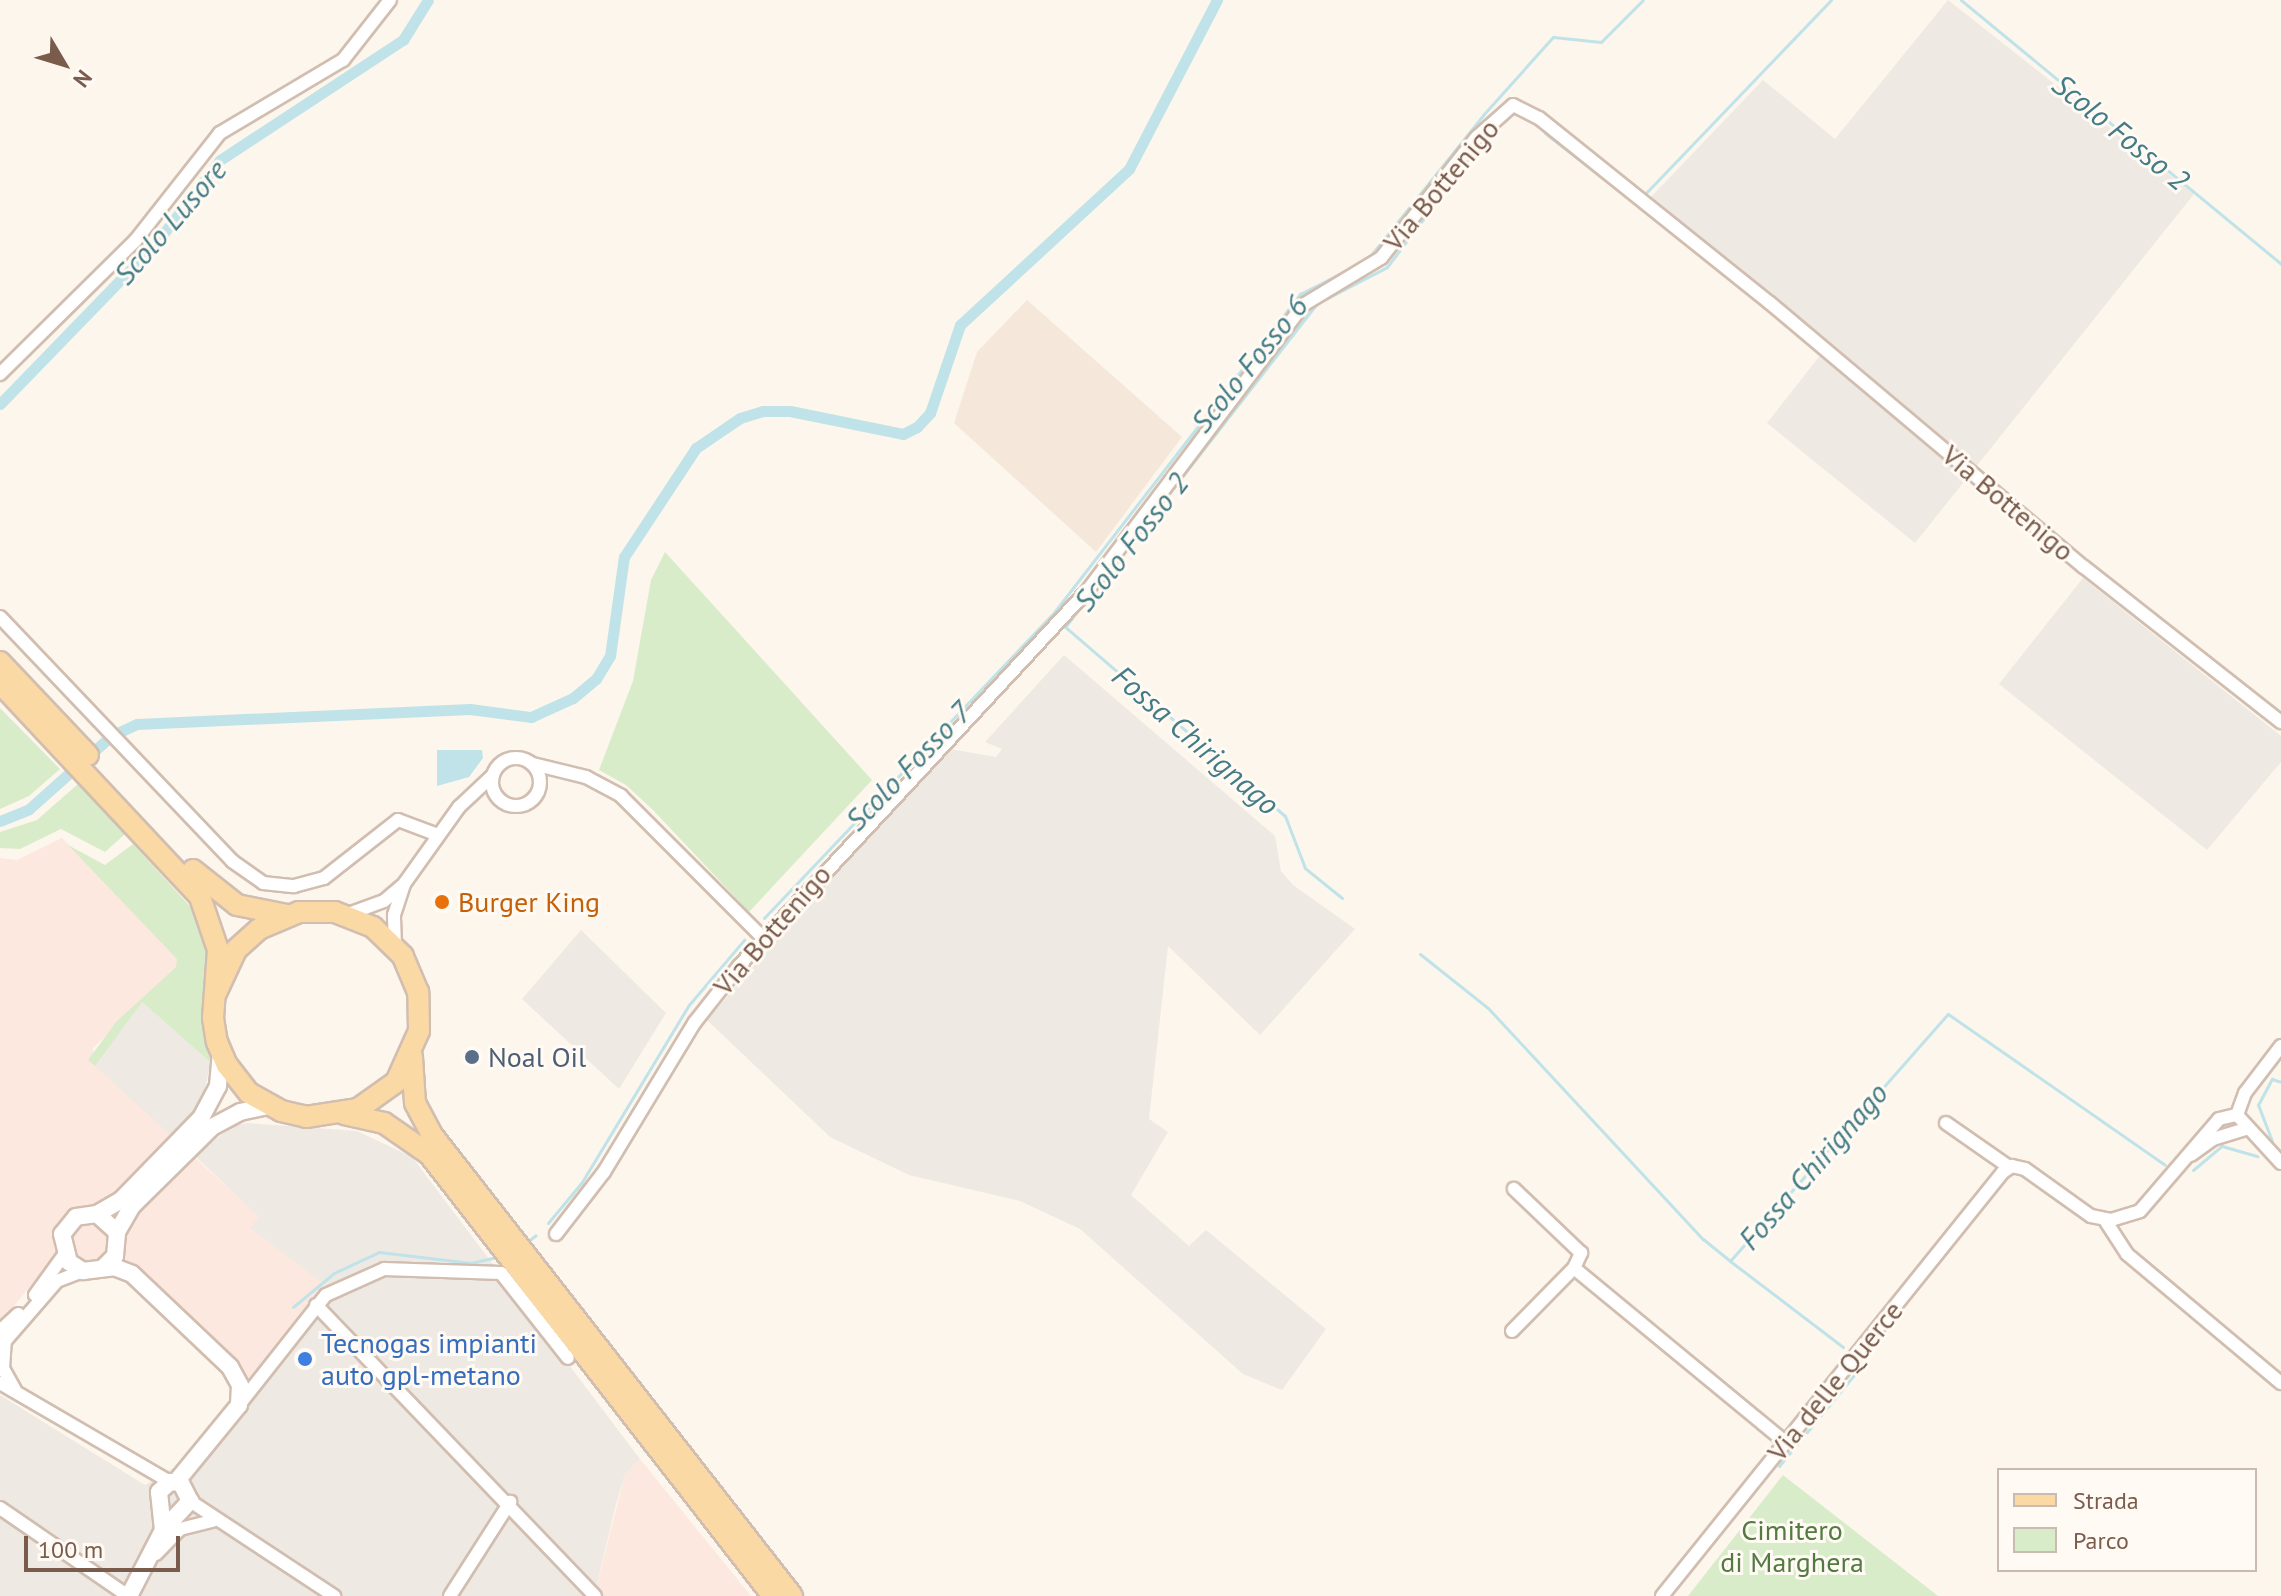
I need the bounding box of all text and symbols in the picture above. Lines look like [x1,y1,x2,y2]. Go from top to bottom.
north arrow [24,24,104,104]
text: N [67,64,98,93]
water label: Scolo Fosso 2 [2046,66,2196,198]
street label: Via Bottenigo [1376,112,1506,258]
water label: Scolo Lusore [106,152,234,292]
water label: Scolo Fosso 6 [1183,289,1315,439]
street label: Via Bottenigo [1935,438,2081,568]
water label: Scolo Fosso 2 [1066,466,1196,618]
water label: Fossa Chirignago [1105,658,1287,822]
water label: Scolo Fosso 7 [838,694,978,838]
street label: Via Bottenigo [706,858,838,1002]
place label: Burger King [458,885,600,919]
marker: Burger King [433,893,451,911]
place label: Noal Oil [488,1040,586,1074]
marker: Noal Oil [463,1048,481,1066]
water label: Fossa Chirignago [1731,1075,1895,1257]
street label: Via delle Querce [1760,1294,1910,1468]
place label: Tecnogas impianti auto gpl-metano [321,1326,537,1392]
marker: Tecnogas impianti auto gpl-metano [296,1350,314,1368]
legend [1997,1468,2257,1572]
text: Strada [2073,1485,2139,1516]
park label: Cimitero di Marghera [1720,1513,1864,1579]
scale bar [28,1520,184,1570]
text: Parco [2073,1525,2129,1556]
text: 100 m [38,1534,103,1565]

